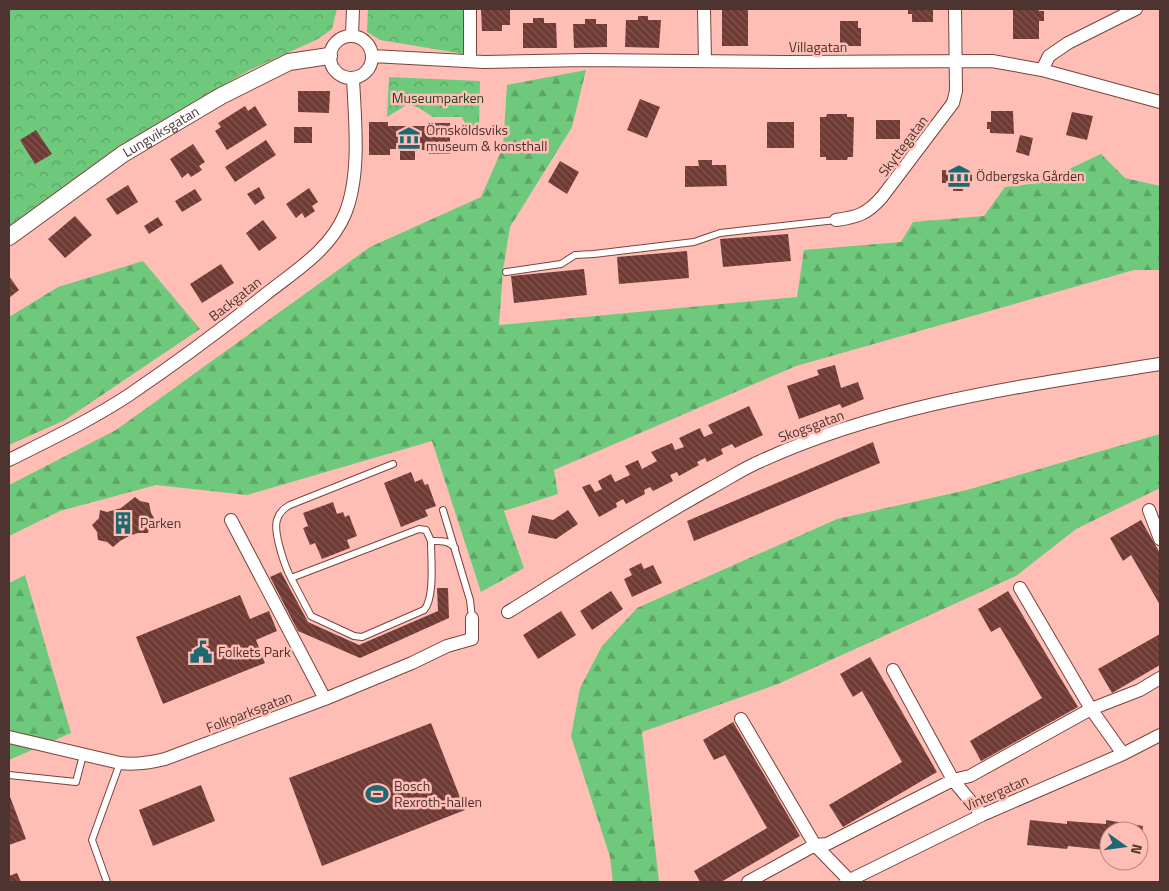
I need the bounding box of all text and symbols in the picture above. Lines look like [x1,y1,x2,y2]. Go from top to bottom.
street label: Villagatan [789,36,847,57]
park label: Museumparken [392,87,484,108]
street label: Lungviksgatan [118,100,203,162]
street label: Skyttegatan [873,111,933,181]
place label: Örnsköldsviks museum & konsthall [426,119,548,156]
museum icon: Örnsköldsviks museum & konsthall [396,125,422,151]
museum icon: Ödbergska Gården [946,163,972,189]
place label: Ödbergska Gården [976,165,1085,186]
street label: Backgatan [204,271,266,326]
street label: Skogsgatan [775,404,847,447]
building icon: Parken [110,510,136,536]
place label: Parken [140,512,181,533]
public building icon: Folkets Park [188,639,214,665]
place label: Folkets Park [218,641,291,662]
street label: Folkparksgatan [203,686,295,738]
street label: Vintergatan [960,769,1032,816]
place label: Bosch Rexroth-hallen [394,775,482,812]
sports icon: Bosch Rexroth-hallen [364,781,390,807]
north arrow [1099,821,1149,871]
text: N [1126,842,1148,857]

